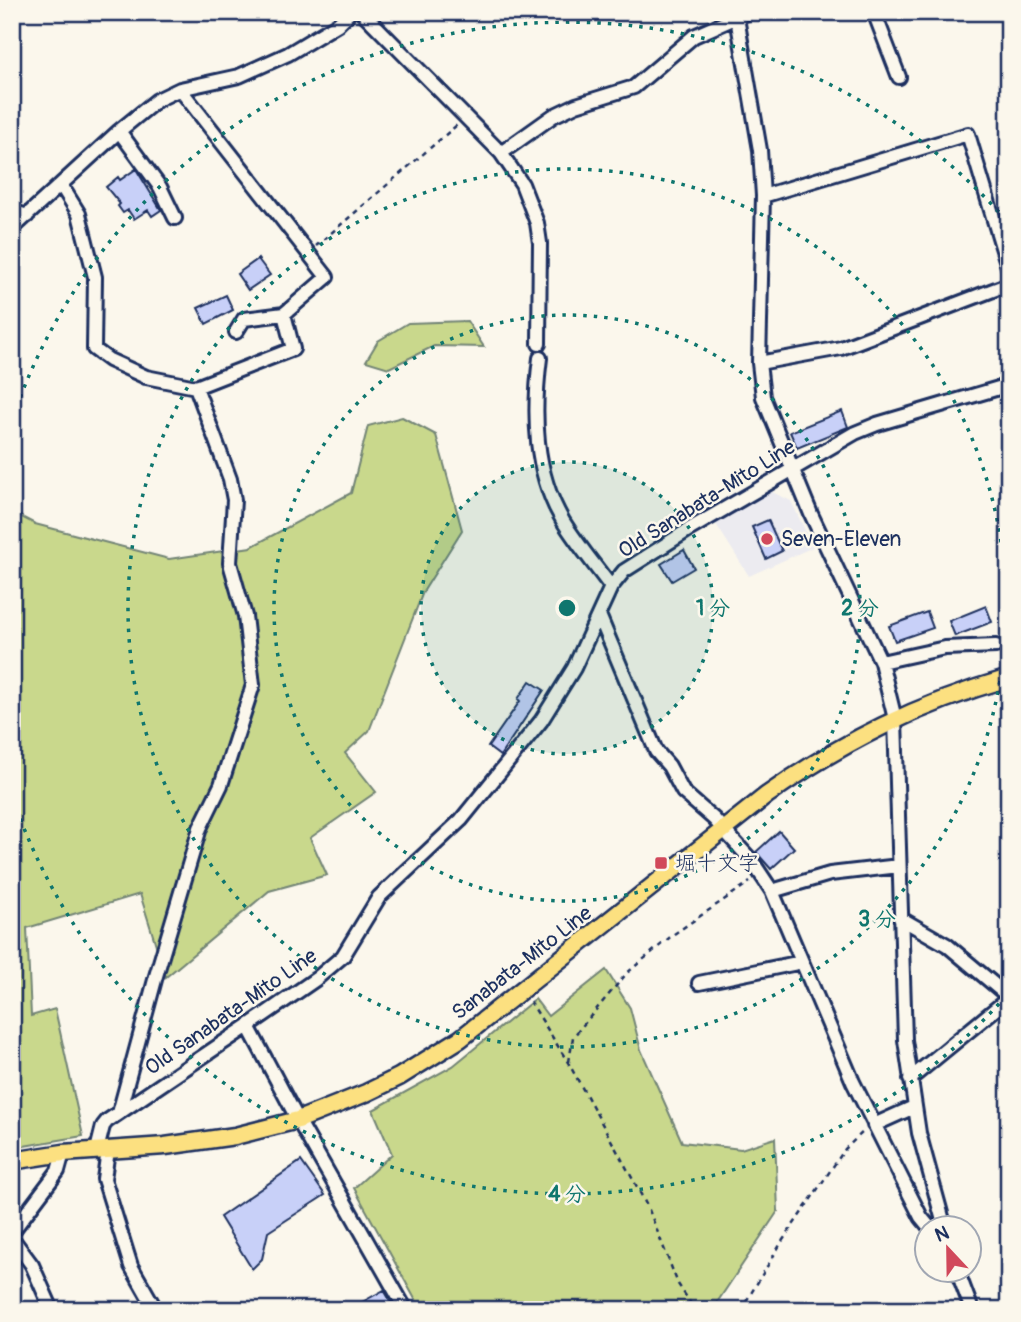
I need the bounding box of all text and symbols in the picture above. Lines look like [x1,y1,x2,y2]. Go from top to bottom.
street label: Old Sanabata-Mito Line [614,433,801,564]
place label: Seven-Eleven [781,526,901,553]
marker: Seven-Eleven [759,531,775,547]
text: 1 分 [696,595,730,622]
text: 2 分 [841,595,879,622]
centre of rings [555,596,579,620]
place label: 堀十文字 [675,850,759,877]
marker: 堀十文字 [653,855,669,871]
street label: Sanabata-Mito Line [447,900,598,1026]
text: 3 分 [858,906,896,933]
street label: Old Sanabata-Mito Line [140,942,323,1081]
text: 4 分 [548,1181,586,1208]
north arrow [912,1214,982,1284]
text: N [932,1221,953,1248]

